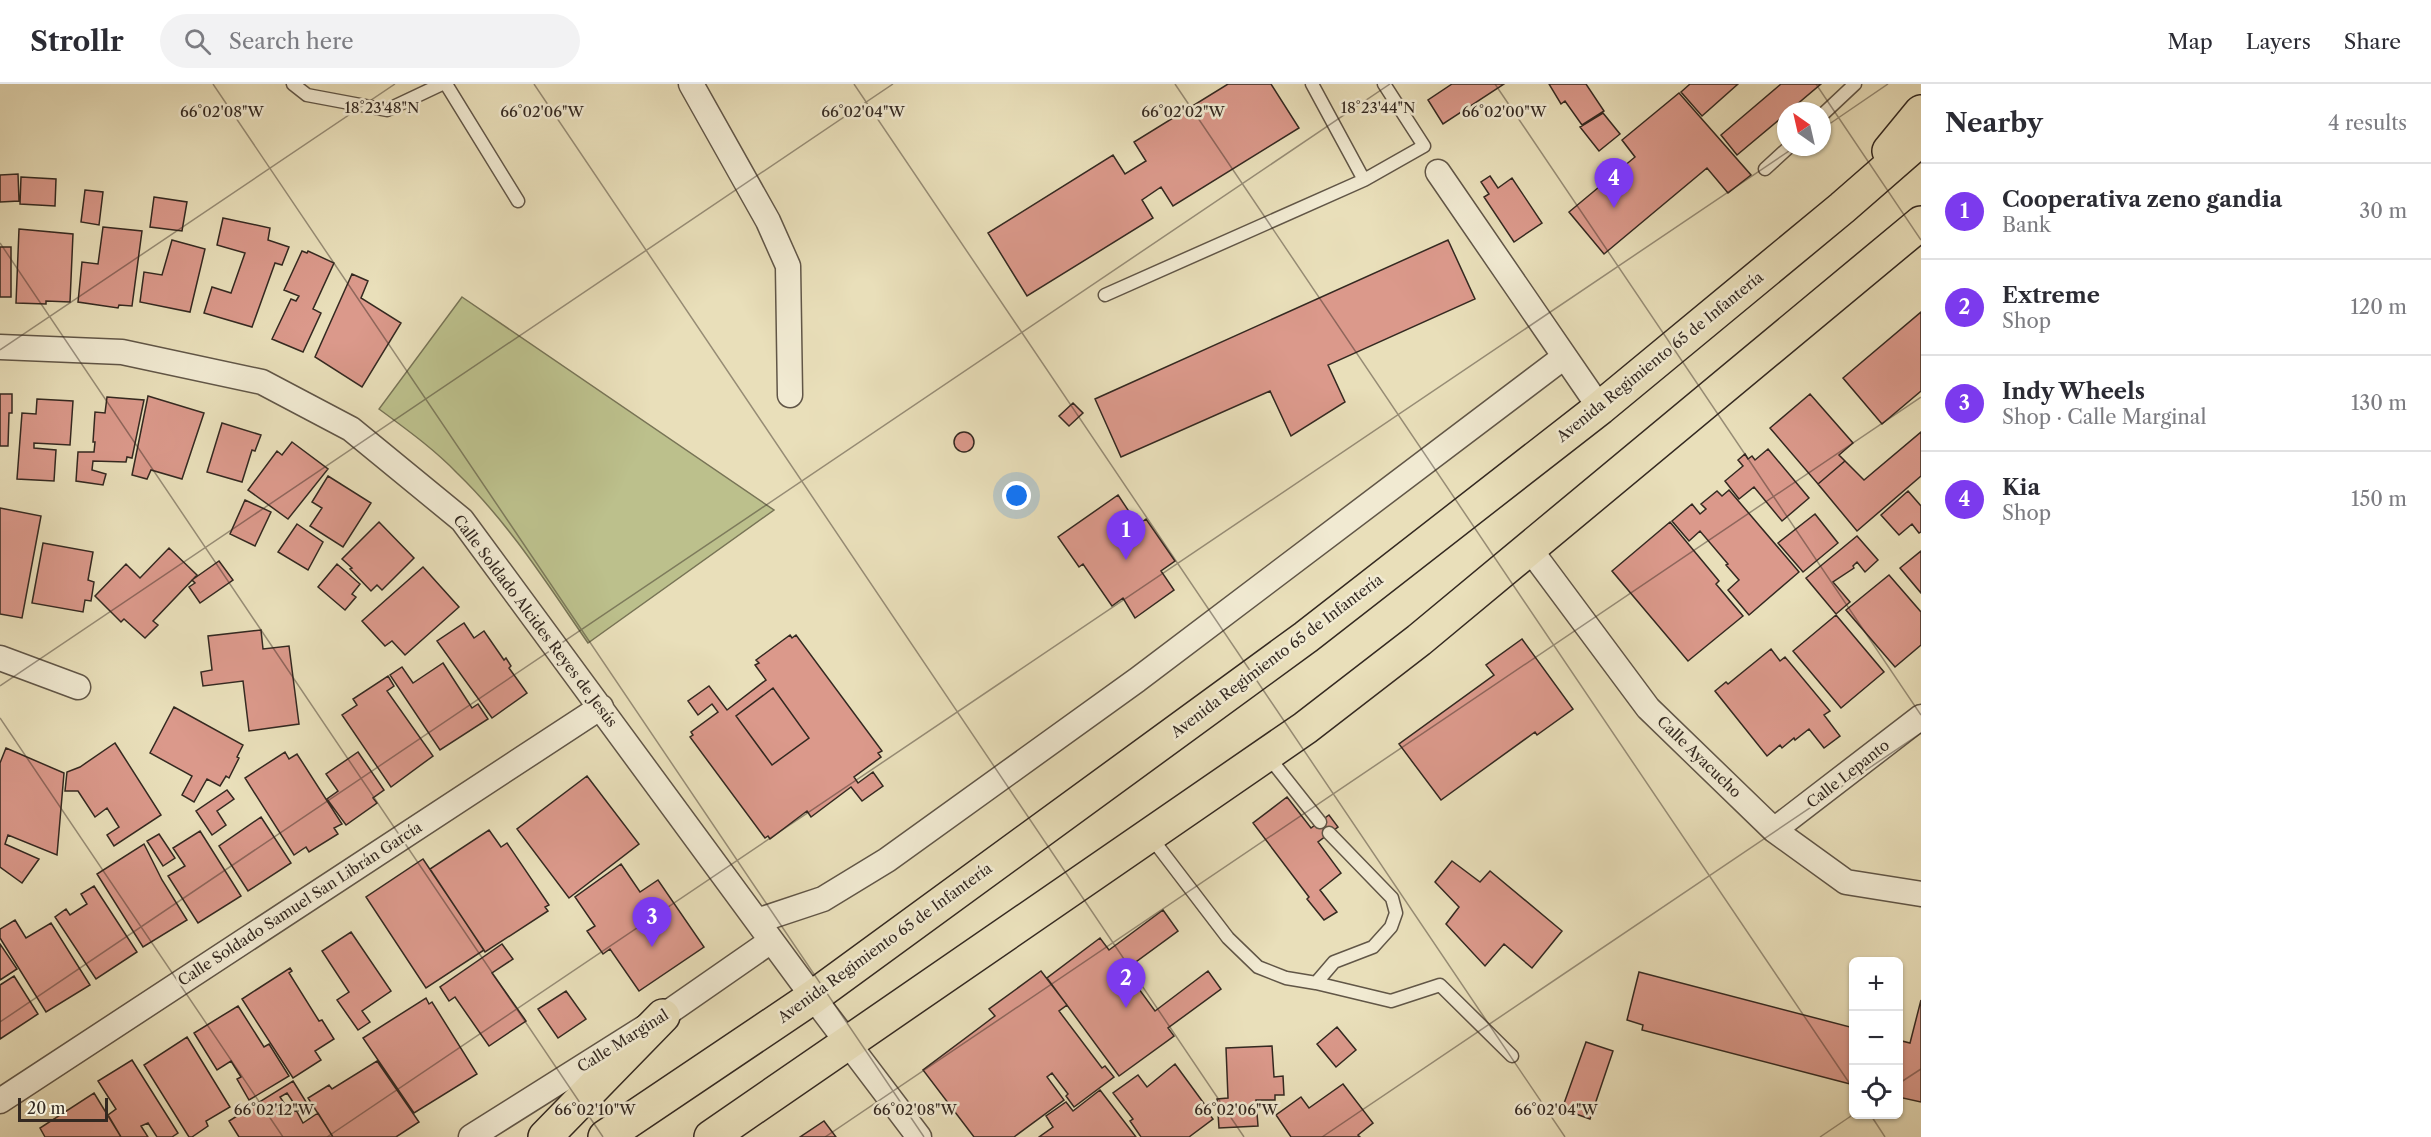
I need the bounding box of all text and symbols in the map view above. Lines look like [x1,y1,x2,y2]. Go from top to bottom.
search box [160,14,580,68]
text: Strollr [30,24,124,58]
icon: search [181,25,214,58]
text: Search here [229,28,353,55]
text: Map [2168,29,2213,54]
text: Layers [2246,29,2311,54]
text: Share [2344,29,2401,54]
text: 18°23'48"N [344,98,420,117]
text: 18°23'44"N [1341,98,1415,117]
text: 66°02'08"W [180,102,265,121]
text: 66°02'06"W [500,102,584,121]
text: 66°02'04"W [821,102,905,121]
text: 66°02'02"W [1141,102,1225,121]
text: 66°02'00"W [1462,102,1547,121]
north arrow [1777,102,1831,156]
text: Nearby [1945,107,2043,139]
text: 4 results [2328,111,2407,135]
pin: 4 [1594,158,1634,208]
text: Cooperativa zeno gandia [2002,186,2282,213]
text: 1 [1960,199,1969,223]
text: 30 m [2359,199,2407,223]
text: Bank [2002,213,2051,237]
street label: Avenida Regimiento 65 de Infantería [1552,267,1767,447]
text: Extreme [2002,282,2100,309]
text: 2 [1959,295,1970,319]
text: 120 m [2350,295,2407,319]
text: Shop [2002,309,2051,333]
text: Indy Wheels [2002,378,2145,405]
text: 3 [1959,391,1970,415]
text: 130 m [2351,391,2407,415]
text: Shop · Calle Marginal [2002,405,2206,429]
text: Kia [2002,474,2040,501]
your location [1002,481,1031,510]
text: 4 [1959,487,1970,511]
text: 150 m [2351,487,2407,511]
text: Shop [2002,501,2051,525]
pin: 1 [1106,510,1146,560]
street label: Calle Soldado Alcides Reyes de Jesús [449,511,622,731]
street label: Avenida Regimiento 65 de Infantería [1166,570,1386,742]
street label: Calle Ayacucho [1653,712,1745,802]
street label: Calle Lepanto [1802,735,1893,812]
street label: Calle Soldado Samuel San Librán García [174,817,425,990]
street label: Avenida Regimiento 65 de Infantería [773,858,996,1027]
pin: 3 [632,898,672,947]
map controls [1849,957,1903,1119]
button: + [1849,957,1903,1011]
pin: 2 [1106,958,1146,1008]
street label: Calle Marginal [574,1005,672,1076]
button: − [1849,1011,1903,1065]
button: locate [1849,1065,1903,1119]
scale bar [18,1095,108,1122]
text: 20 m [27,1098,66,1118]
text: 66°02'12"W [234,1100,315,1119]
text: 66°02'10"W [554,1100,636,1119]
text: 66°02'08"W [873,1100,958,1119]
text: 66°02'06"W [1194,1100,1278,1119]
text: 66°02'04"W [1514,1100,1598,1119]

